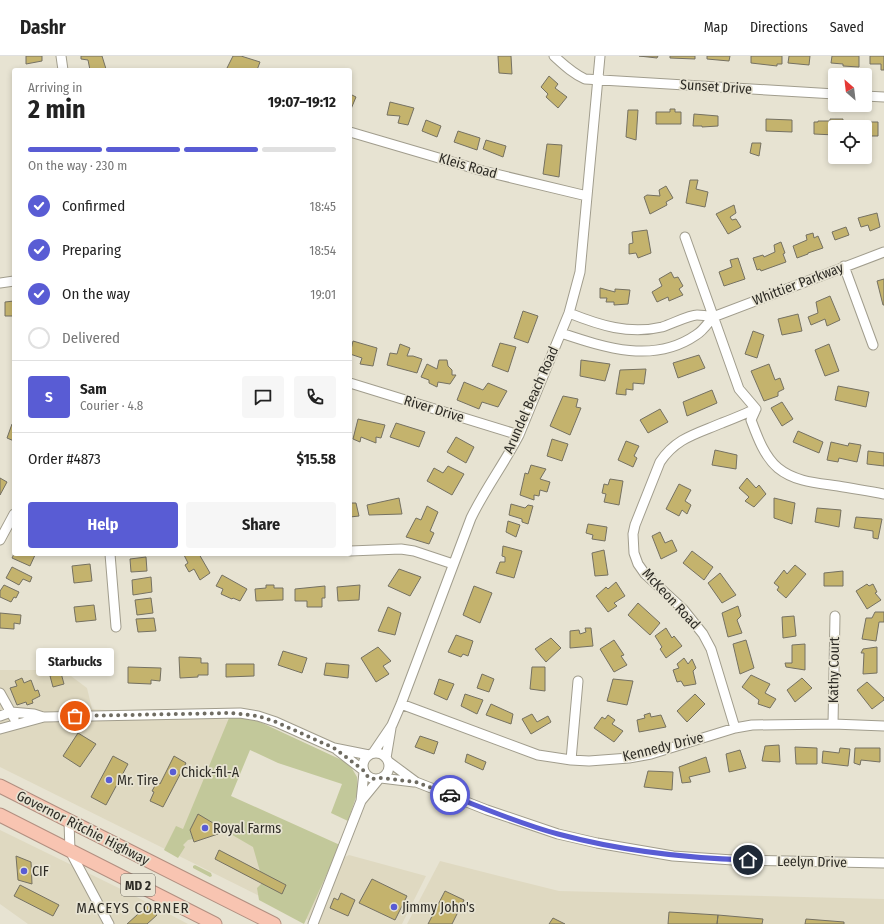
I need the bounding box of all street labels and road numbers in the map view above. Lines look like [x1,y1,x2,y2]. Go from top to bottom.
street label: Sunset Drive [679,76,753,98]
street label: Kleis Road [437,150,499,182]
street label: Whittier Parkway [750,259,847,309]
street label: Arundel Beach Road [500,344,562,456]
street label: River Drive [402,392,466,426]
street label: McKeon Road [638,565,704,633]
street label: Kathy Court [825,636,843,703]
street label: Kennedy Drive [621,729,705,765]
street label: Governor Ritchie Highway [14,787,153,869]
street label: Leelyn Drive [777,853,847,871]
road number: MD 2 [121,874,155,896]

